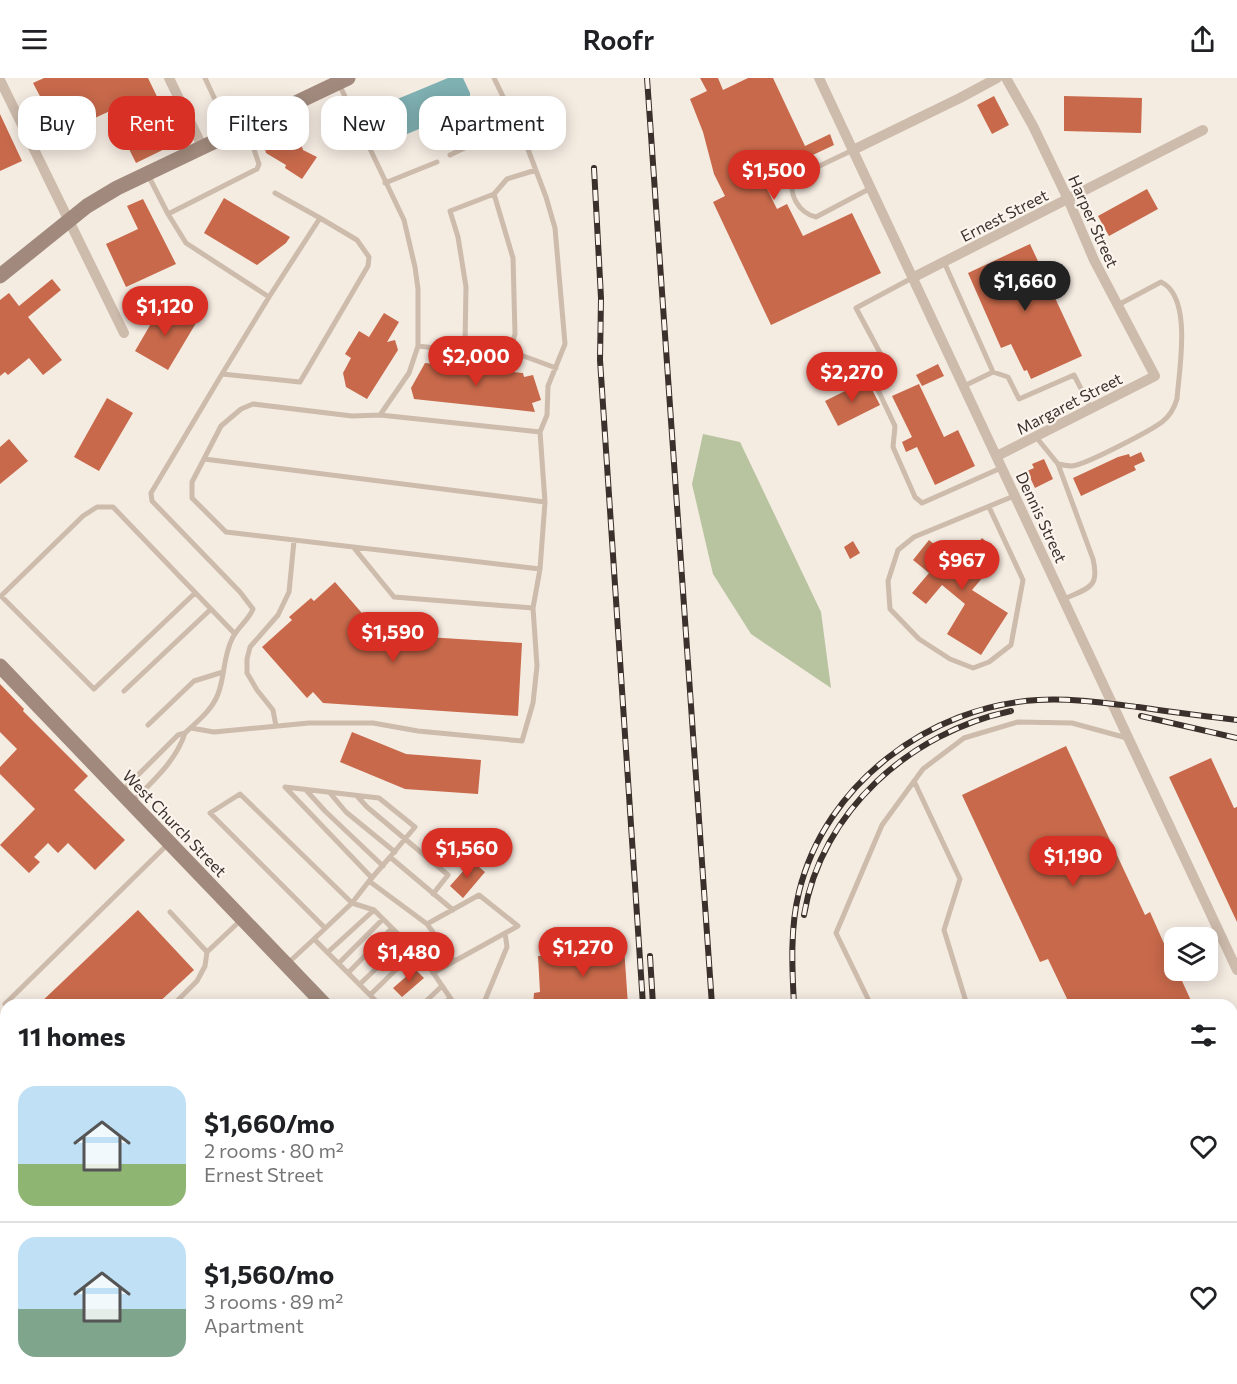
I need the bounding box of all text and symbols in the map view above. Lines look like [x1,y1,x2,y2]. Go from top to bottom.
icon: menu [18,23,51,56]
text: Roofr [583,23,654,56]
icon: share [1186,23,1219,56]
chip: Buy [18,96,96,150]
chip: Rent [108,96,195,150]
chip: Filters [207,96,309,150]
chip: New [321,96,407,150]
chip: Apartment [419,96,566,150]
pin: $1,500 [725,150,823,201]
text: $1,500 [742,157,806,181]
street label: Harper Street [1065,172,1123,271]
street label: Ernest Street [957,185,1051,245]
pin: $1,660 [976,261,1074,312]
text: $1,660 [993,268,1057,292]
pin: $1,120 [116,286,214,337]
text: $1,120 [136,293,194,317]
pin: $2,000 [427,336,525,387]
text: $2,000 [442,343,510,367]
pin: $2,270 [803,352,901,403]
text: $2,270 [820,359,884,383]
street label: Margaret Street [1013,368,1125,438]
street label: Dennis Street [1013,468,1072,566]
pin: $967 [926,540,998,591]
text: $967 [939,547,985,571]
pin: $1,590 [344,612,442,663]
text: $1,590 [362,619,424,643]
street label: West Church Street [119,766,231,881]
pin: $1,560 [418,828,516,879]
text: $1,560 [436,835,498,859]
pin: $1,190 [1024,836,1122,887]
text: $1,190 [1044,843,1102,867]
pin: $1,270 [534,927,632,978]
map controls [1164,927,1218,981]
button: layers [1164,927,1218,981]
pin: $1,480 [360,932,458,983]
text: $1,270 [553,934,613,958]
text: $1,480 [377,939,441,963]
icon: filters [1187,1019,1220,1052]
text: 11 homes [18,1020,126,1051]
text: $1,660/mo [204,1107,335,1138]
icon: home [66,1110,138,1182]
icon: heart [1187,1130,1220,1163]
text: 2 rooms · 80 m² [204,1138,344,1162]
text: Ernest Street [204,1162,323,1186]
text: $1,560/mo [204,1258,334,1289]
icon: home [66,1261,138,1333]
icon: heart [1187,1281,1220,1314]
text: 3 rooms · 89 m² [204,1289,343,1313]
text: Apartment [204,1313,304,1337]

